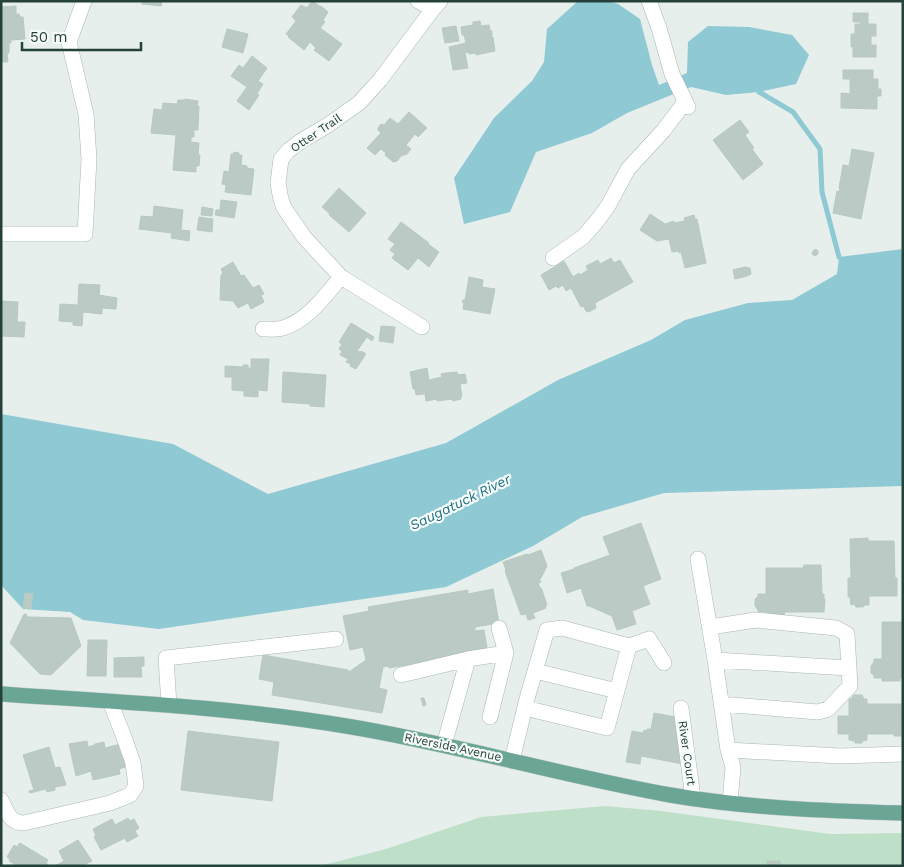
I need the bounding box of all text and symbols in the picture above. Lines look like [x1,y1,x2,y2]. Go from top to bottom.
scale bar [22,20,141,52]
text: 50 m [30,28,67,46]
street label: Otter Trail [288,111,344,155]
water label: Saugatuck River [407,470,513,533]
street label: River Court [676,720,698,786]
street label: Riverside Avenue [403,730,503,764]

